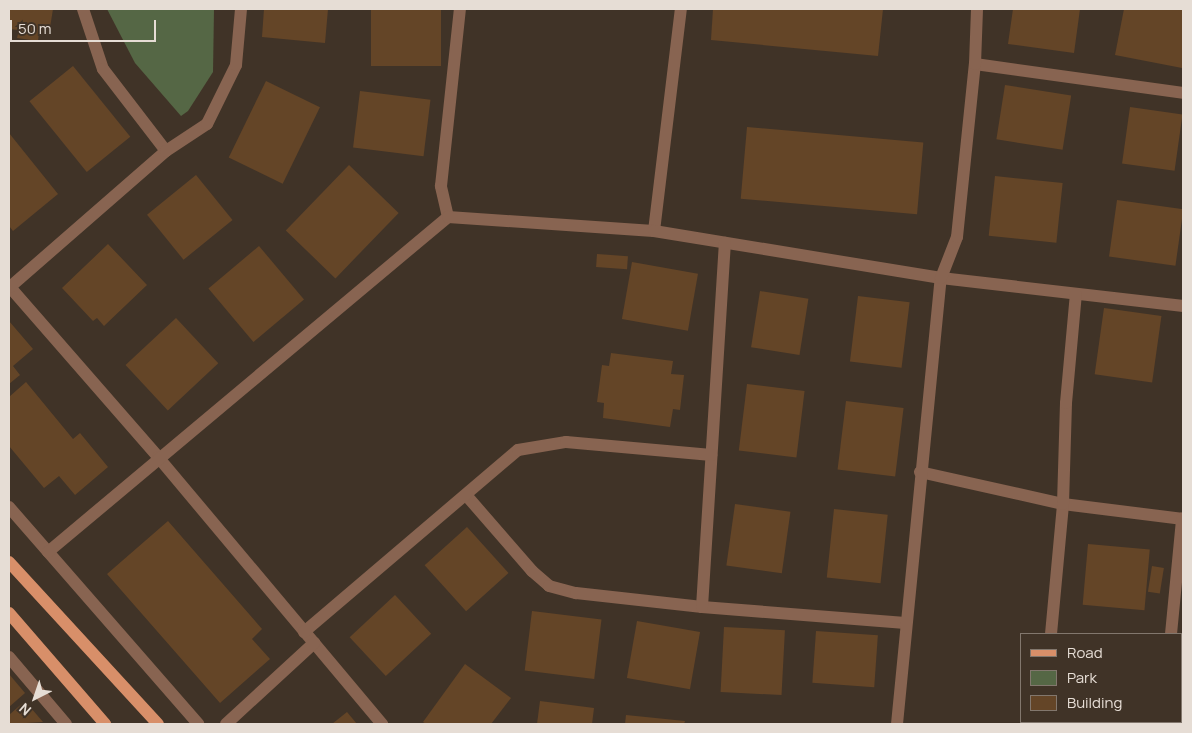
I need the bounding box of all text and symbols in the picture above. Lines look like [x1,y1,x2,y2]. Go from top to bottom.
scale bar [12,10,159,42]
text: 50 m [18,18,52,39]
legend [1020,633,1182,723]
text: Road [1067,642,1103,663]
text: Park [1067,667,1097,688]
north arrow [10,673,60,723]
text: Building [1067,692,1122,713]
text: N [15,699,35,720]

